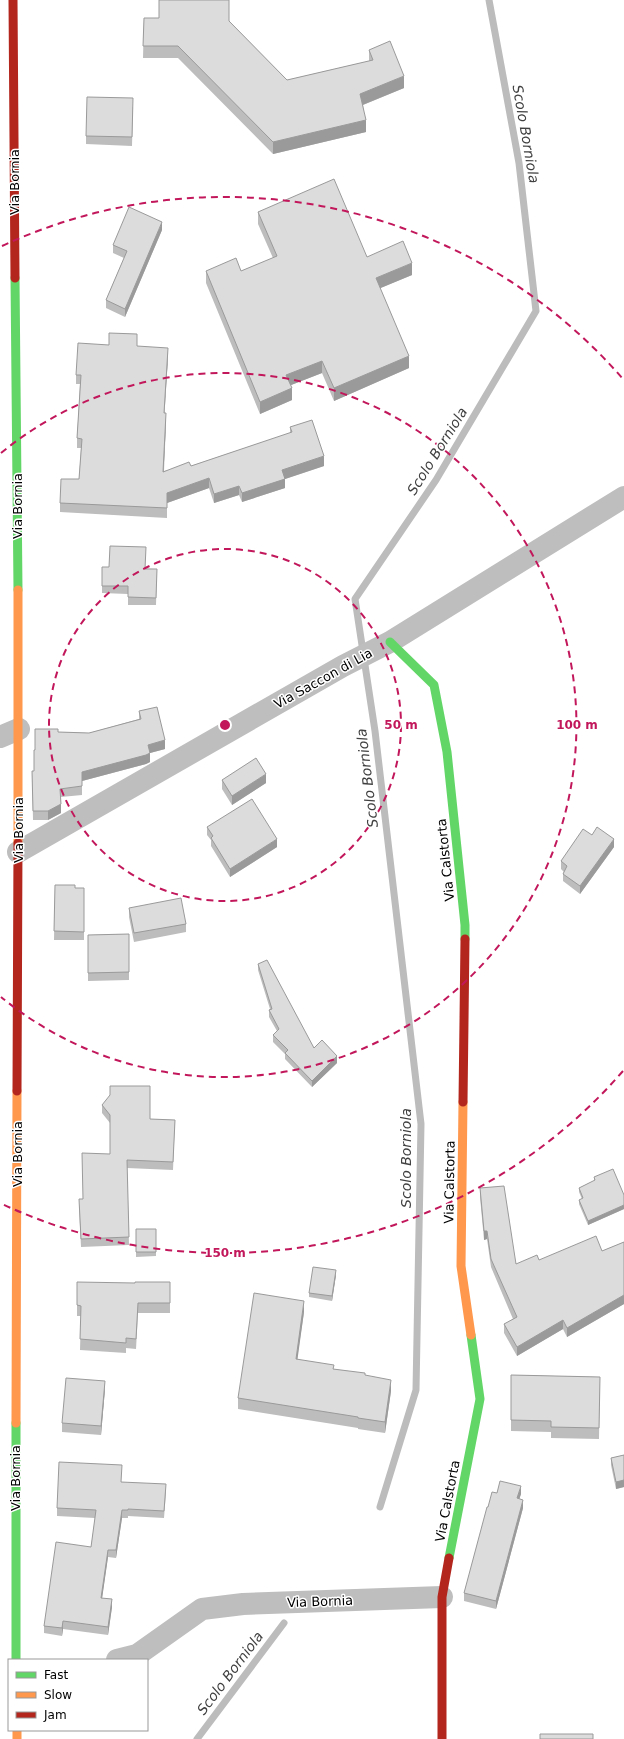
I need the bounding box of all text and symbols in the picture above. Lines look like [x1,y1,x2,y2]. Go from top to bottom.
water label: Scolo Borniola [509,83,543,185]
street label: Via Bornia [7,149,22,215]
water label: Scolo Borniola [404,404,470,498]
street label: Via Bornia [10,473,25,539]
street label: Via Saccon di Lia [272,645,375,712]
centre of rings [218,718,232,732]
text: 50 m [384,718,418,732]
text: 100 m [556,718,598,732]
water label: Scolo Borniola [353,728,381,828]
street label: Via Bornia [11,797,26,863]
street label: Via Calstorta [434,818,457,902]
water label: Scolo Borniola [398,1108,414,1208]
street label: Via Bornia [10,1121,25,1187]
street label: Via Calstorta [441,1140,458,1224]
text: 150 m [204,1246,246,1260]
street label: Via Bornia [8,1445,23,1511]
street label: Via Calstorta [432,1459,463,1543]
street label: Via Bornia [287,1593,353,1610]
water label: Scolo Borniola [194,1628,266,1718]
legend [8,1659,148,1731]
text: Fast [44,1668,68,1682]
text: Slow [44,1688,72,1702]
text: Jam [43,1708,67,1722]

